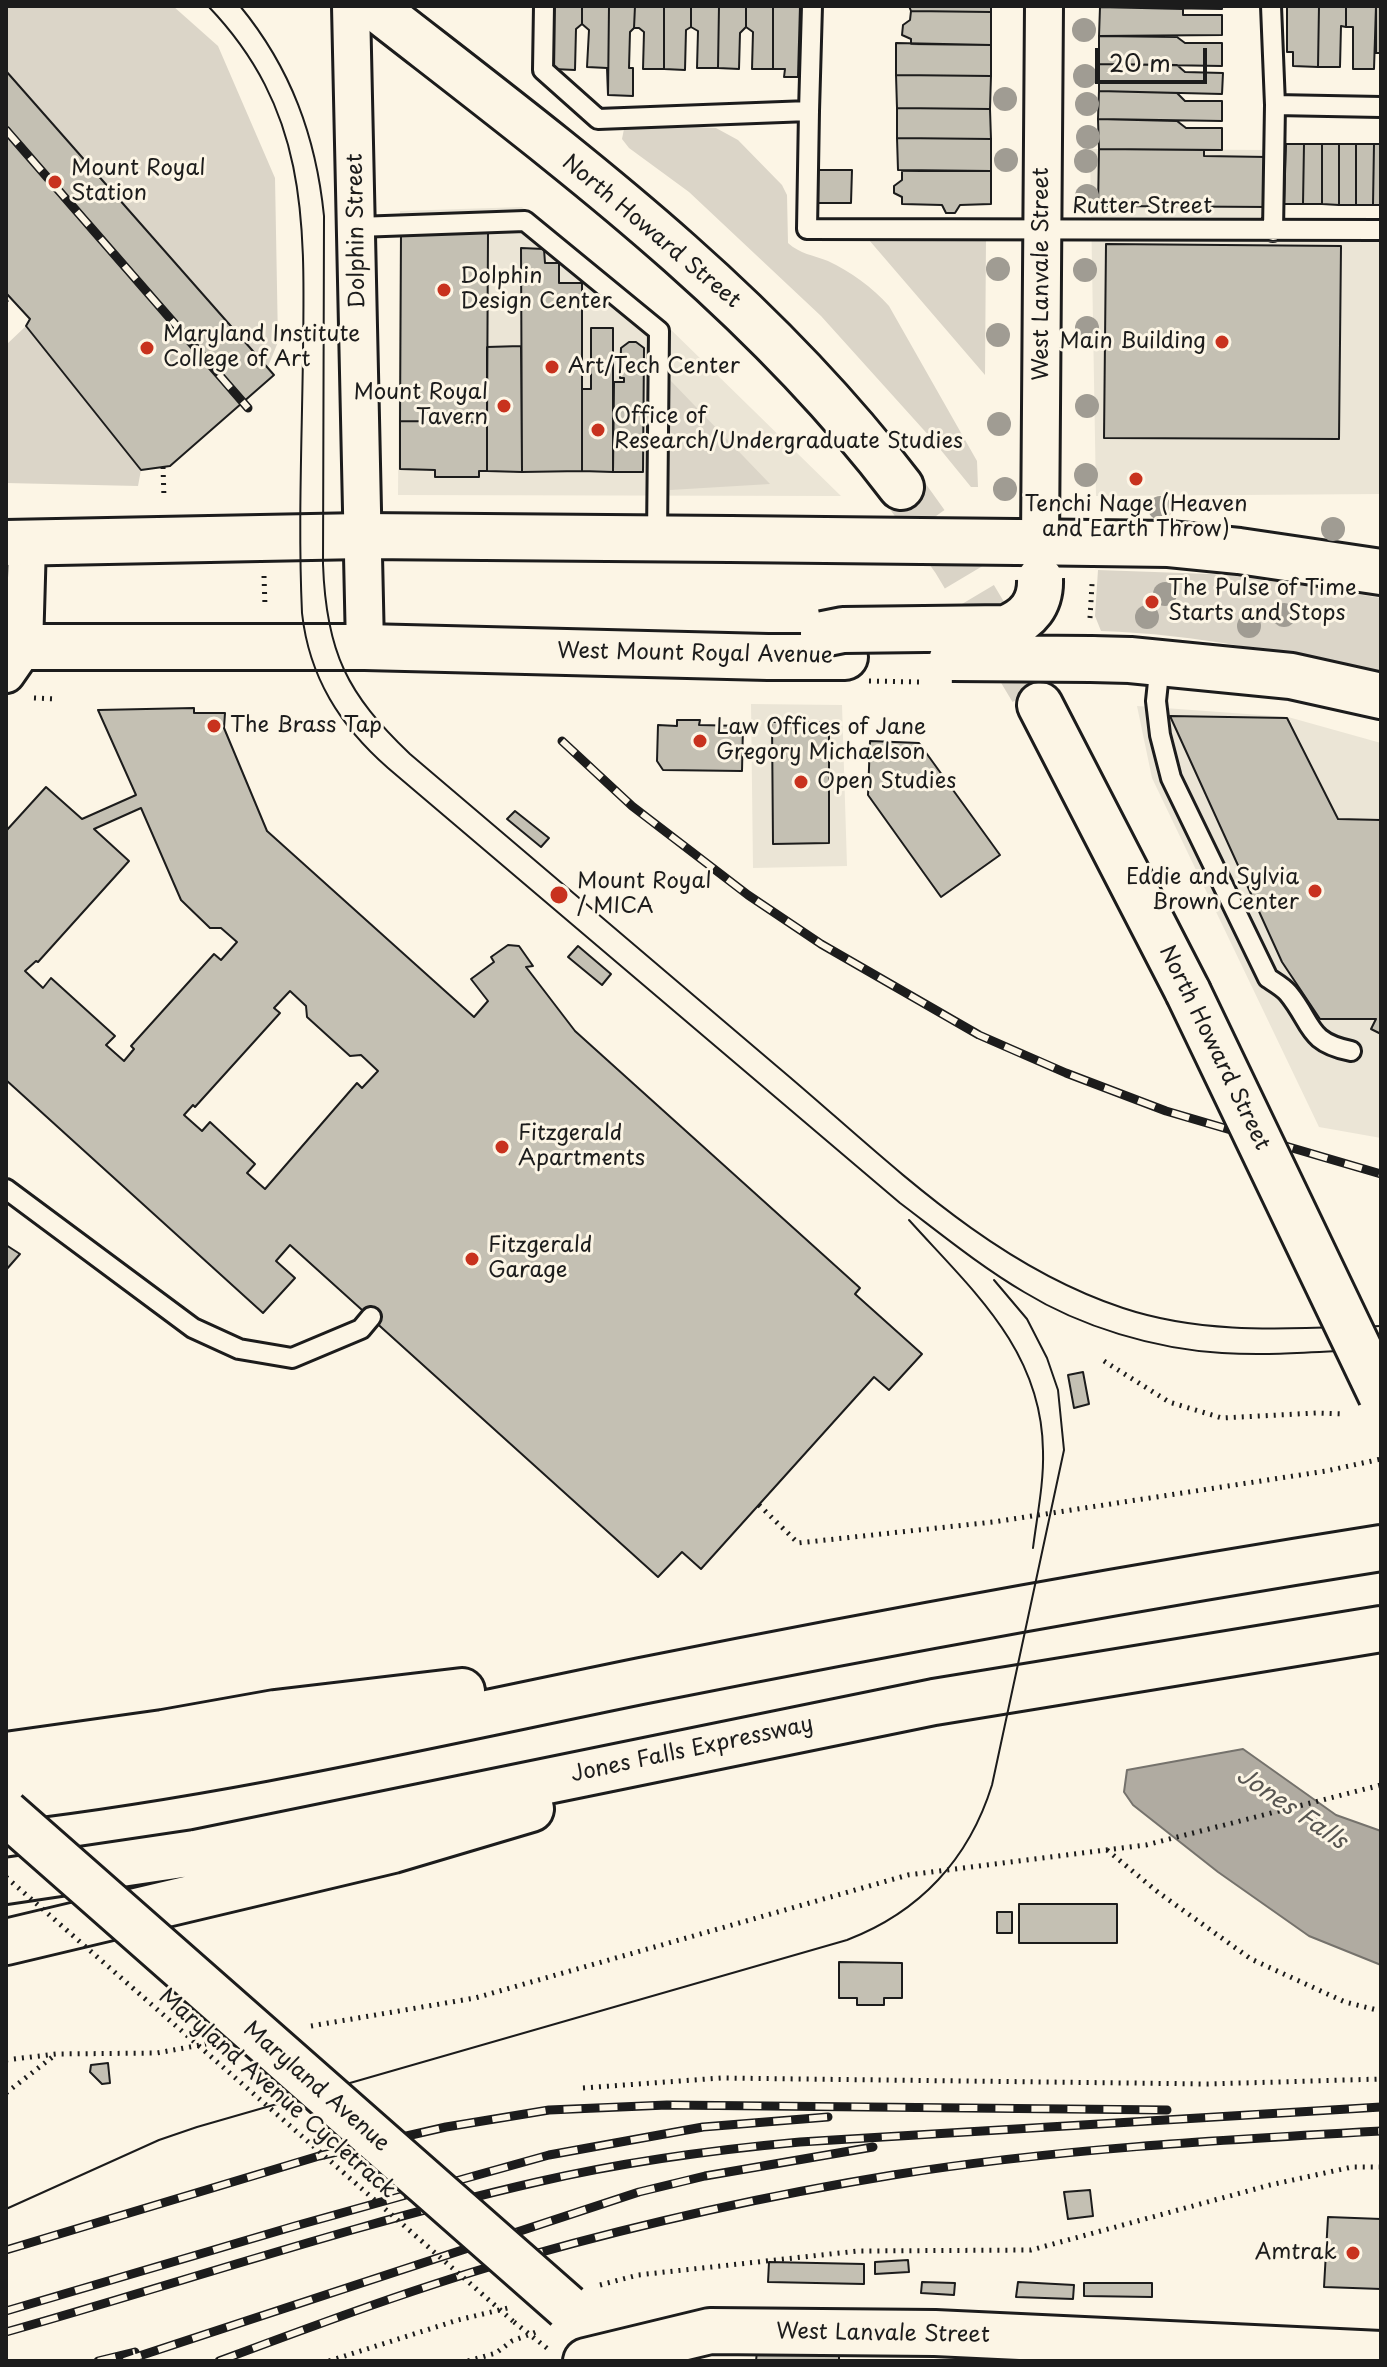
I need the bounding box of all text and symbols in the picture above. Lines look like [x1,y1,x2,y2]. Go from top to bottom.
scale bar [1099,32,1211,82]
text: 20 m [1109,44,1171,80]
street label: North Howard Street [556,150,746,314]
street label: Dolphin Street [342,153,372,309]
place label: Mount Royal Station [71,156,206,208]
street label: West Lanvale Street [1029,167,1055,381]
marker: Mount Royal Station [46,173,64,191]
street label: Rutter Street [1072,194,1212,220]
place label: Dolphin Design Center [460,264,612,316]
marker: Dolphin Design Center [435,281,453,299]
place label: Maryland Institute College of Art [163,322,360,374]
place label: Main Building [1060,329,1206,355]
marker: Main Building [1213,333,1231,351]
marker: Maryland Institute College of Art [138,339,156,357]
place label: Art/Tech Center [568,354,740,380]
marker: Art/Tech Center [543,358,561,376]
place label: Mount Royal Tavern [353,380,488,432]
marker: Mount Royal Tavern [495,397,513,415]
place label: Office of Research/Undergraduate Studies [614,404,963,456]
marker: Office of Research/Undergraduate Studies [589,421,607,439]
marker: Tenchi Nage (Heaven and Earth Throw) [1127,470,1145,488]
place label: Tenchi Nage (Heaven and Earth Throw) [1024,492,1248,544]
place label: The Pulse of Time Starts and Stops [1168,576,1357,628]
marker: The Pulse of Time Starts and Stops [1143,593,1161,611]
street label: West Mount Royal Avenue [557,638,833,670]
place label: The Brass Tap [230,713,382,739]
place label: Law Offices of Jane Gregory Michaelson [716,715,926,766]
marker: The Brass Tap [205,717,223,735]
marker: Law Offices of Jane Gregory Michaelson [691,732,709,750]
place label: Open Studies [817,769,956,795]
marker: Open Studies [792,773,810,791]
place label: Eddie and Sylvia Brown Center [1126,865,1299,916]
place label: Mount Royal / MICA [577,869,712,920]
marker: Eddie and Sylvia Brown Center [1306,882,1324,900]
marker: Mount Royal / MICA [548,884,570,906]
street label: North Howard Street [1153,941,1275,1155]
place label: Fitzgerald Apartments [518,1121,645,1172]
marker: Fitzgerald Apartments [493,1138,511,1156]
place label: Fitzgerald Garage [488,1233,592,1284]
marker: Fitzgerald Garage [463,1250,481,1268]
street label: Jones Falls Expressway [568,1711,816,1789]
water label: Jones Falls [1230,1762,1352,1856]
street label: Maryland Avenue Cycletrack [153,1984,401,2204]
street label: Maryland Avenue [238,2016,394,2158]
place label: Amtrak [1255,2240,1337,2266]
marker: Amtrak [1344,2244,1362,2262]
street label: West Lanvale Street [776,2319,990,2349]

